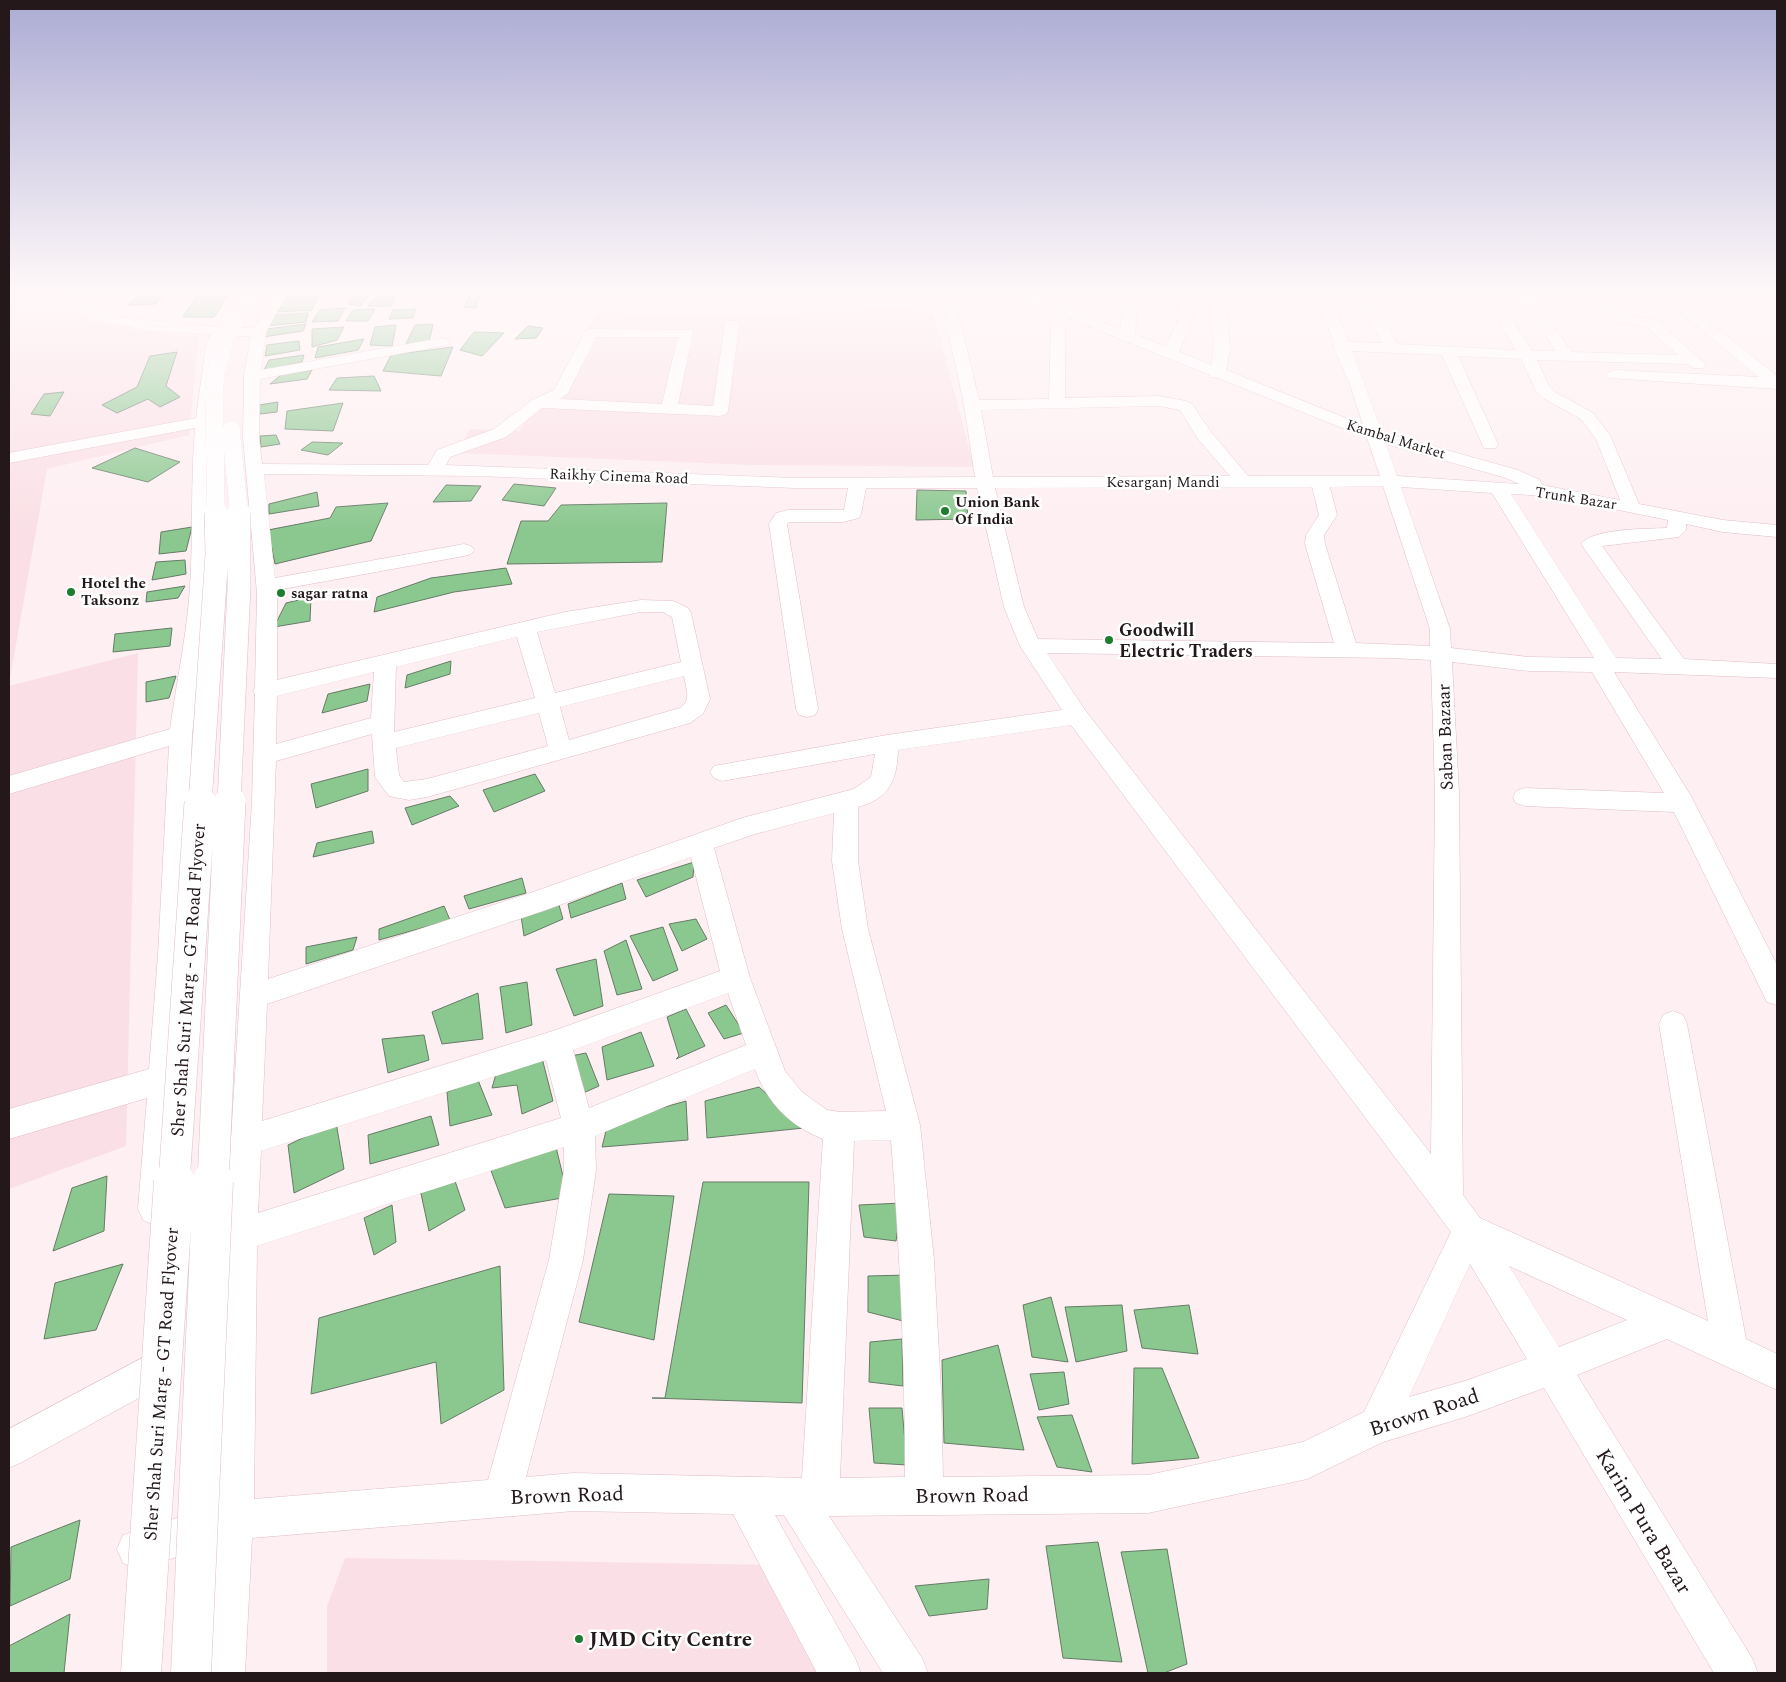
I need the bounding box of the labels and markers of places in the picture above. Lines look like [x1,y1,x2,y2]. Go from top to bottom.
place label: Union Bank Of India [955,491,1040,531]
marker: Union Bank Of India [939,505,951,517]
place label: Hotel the Taksonz [81,572,146,612]
place label: sagar ratna [291,582,368,605]
marker: Hotel the Taksonz [65,586,77,598]
marker: sagar ratna [275,587,287,599]
place label: Goodwill Electric Traders [1119,617,1253,665]
marker: Goodwill Electric Traders [1103,634,1115,646]
place label: JMD City Centre [589,1624,752,1656]
marker: JMD City Centre [573,1633,585,1645]

